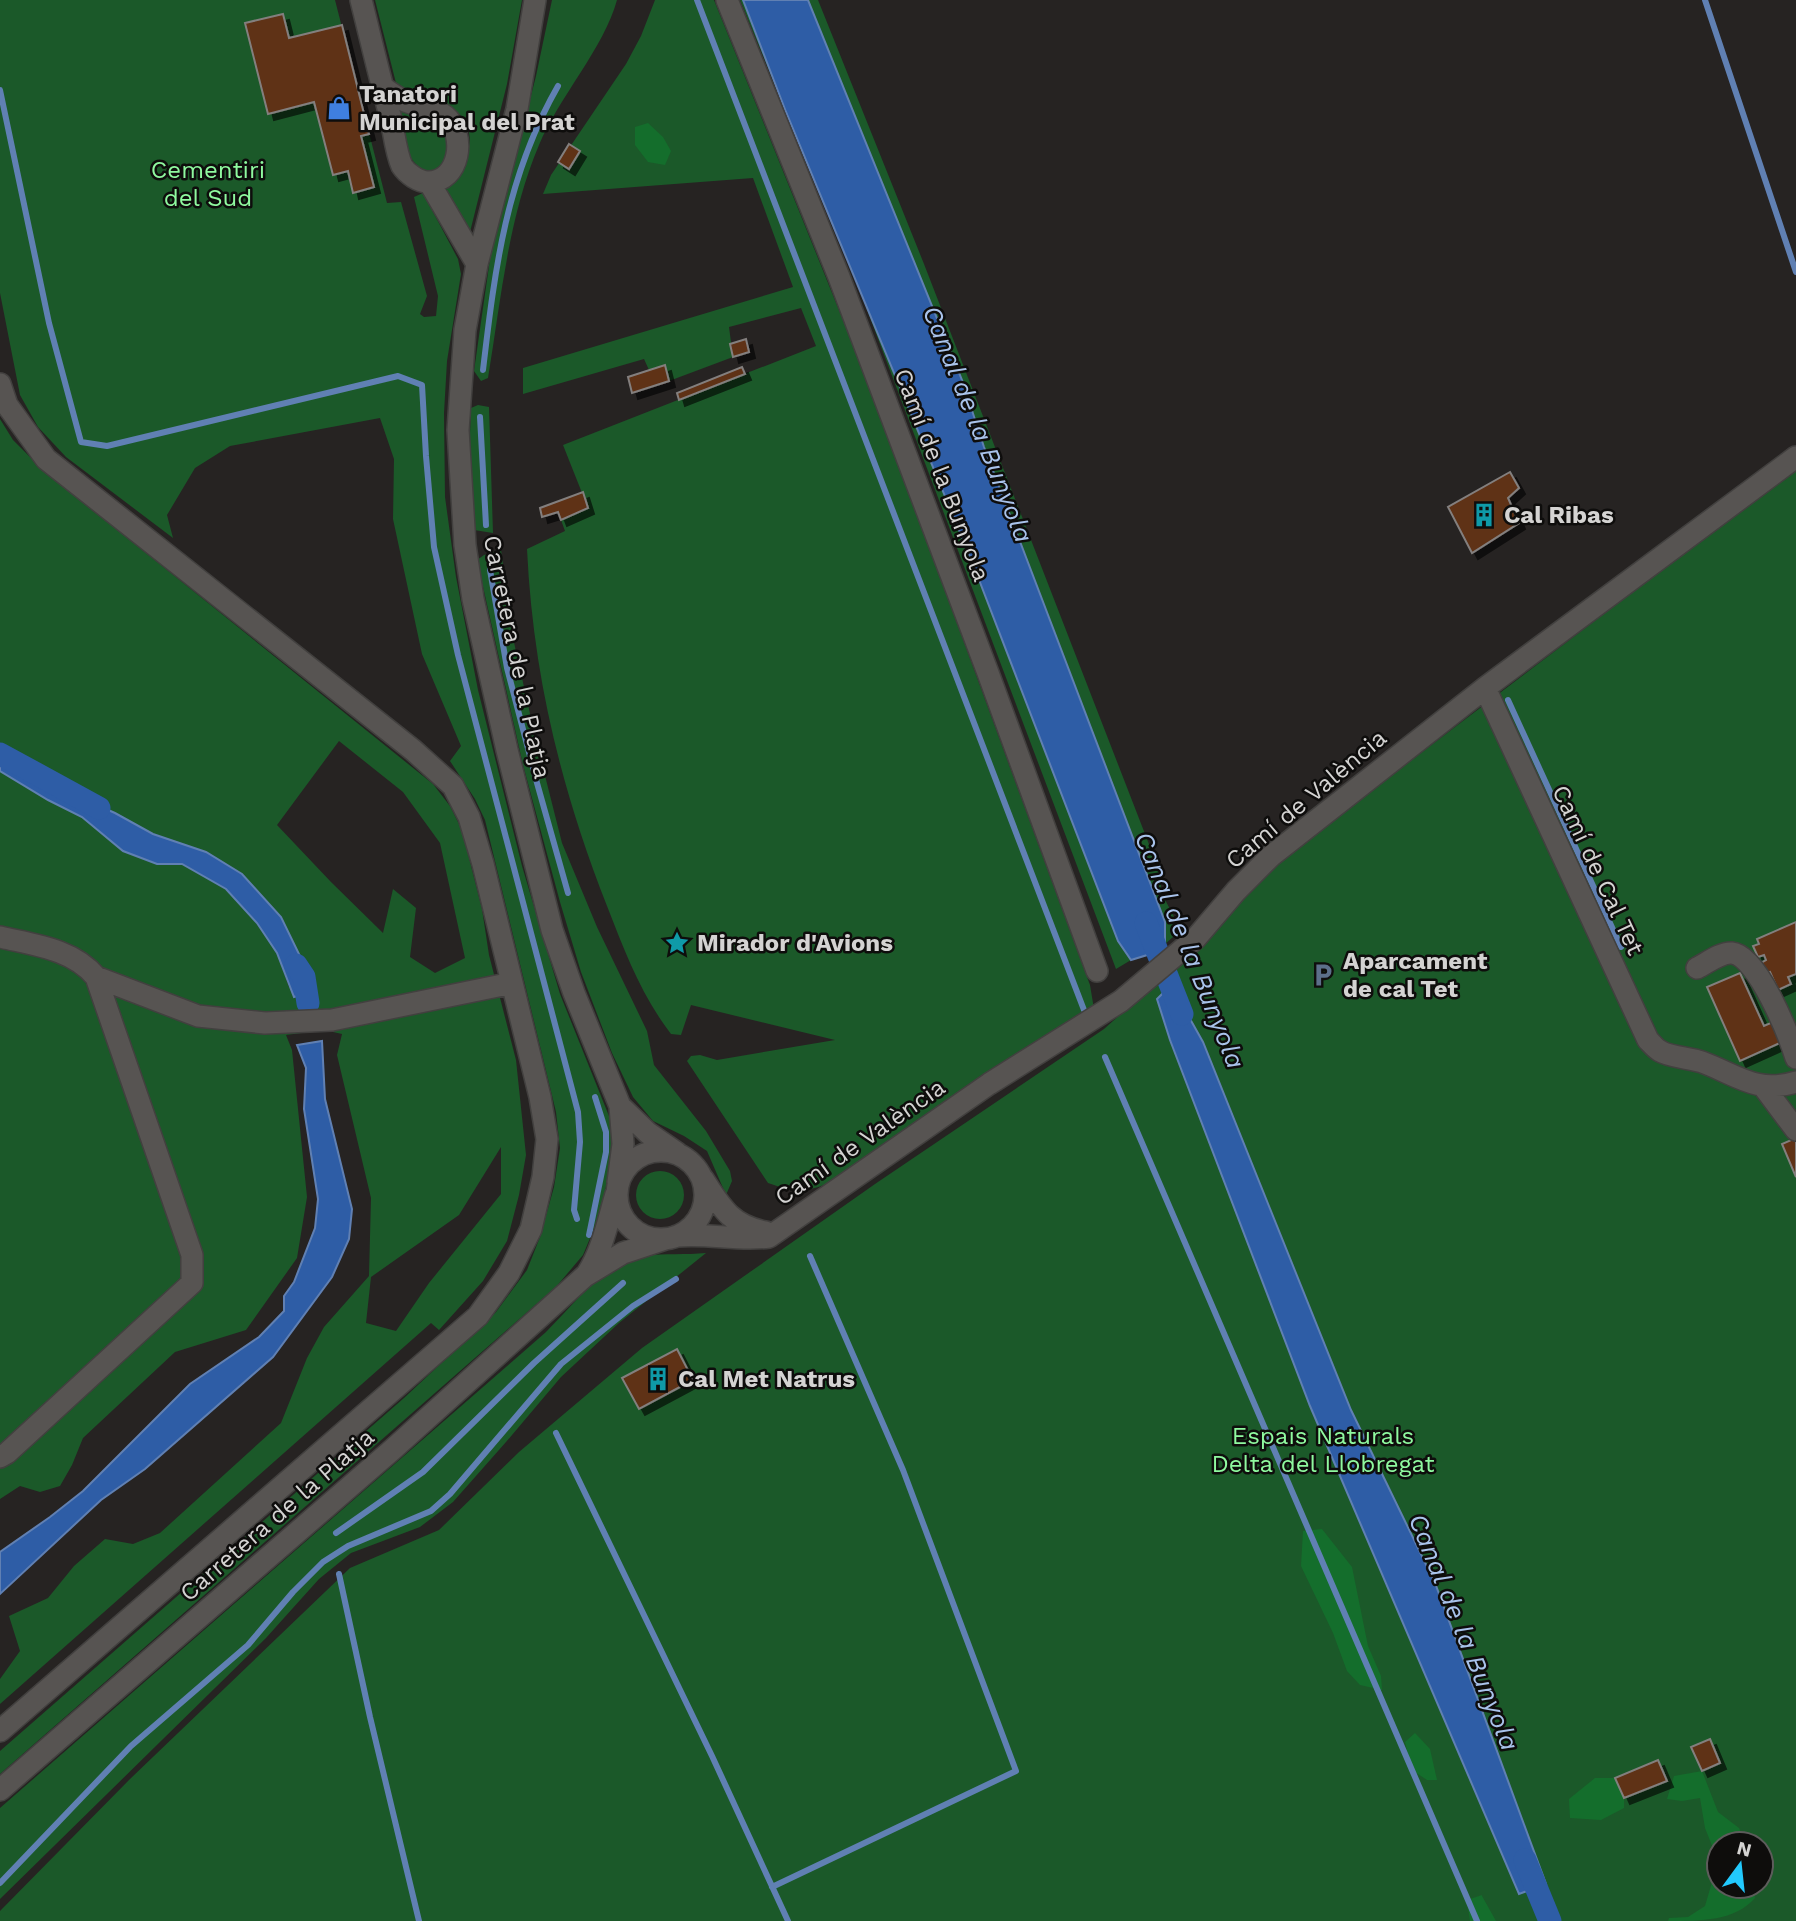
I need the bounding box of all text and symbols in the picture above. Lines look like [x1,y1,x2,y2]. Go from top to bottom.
place label: Tanatori Municipal del Prat [359,80,575,136]
shop icon: Tanatori Municipal del Prat [325,94,353,122]
park label: Cementiri del Sud [151,156,265,212]
water label: Canal de la Bunyola [917,301,1039,547]
street label: Camí de la Bunyola [888,365,996,585]
building icon: Cal Ribas [1470,501,1498,529]
place label: Cal Ribas [1504,501,1614,529]
street label: Carretera de la Platja [478,533,556,781]
street label: Camí de València [1220,724,1392,874]
street label: Camí de Cal Tet [1546,781,1650,959]
water label: Canal de la Bunyola [1129,827,1251,1073]
place icon: Mirador d'Avions [663,929,691,957]
place label: Mirador d'Avions [697,929,893,957]
place label: Aparcament de cal Tet [1343,947,1488,1003]
parking icon: Aparcament de cal Tet [1309,961,1337,989]
street label: Camí de València [770,1073,950,1211]
building icon: Cal Met Natrus [644,1365,672,1393]
place label: Cal Met Natrus [678,1365,855,1393]
park label: Espais Naturals Delta del Llobregat [1211,1422,1435,1478]
street label: Carretera de la Platja [174,1423,380,1607]
water label: Canal de la Bunyola [1403,1509,1525,1755]
north arrow [1705,1830,1775,1900]
text: N [1734,1836,1754,1862]

